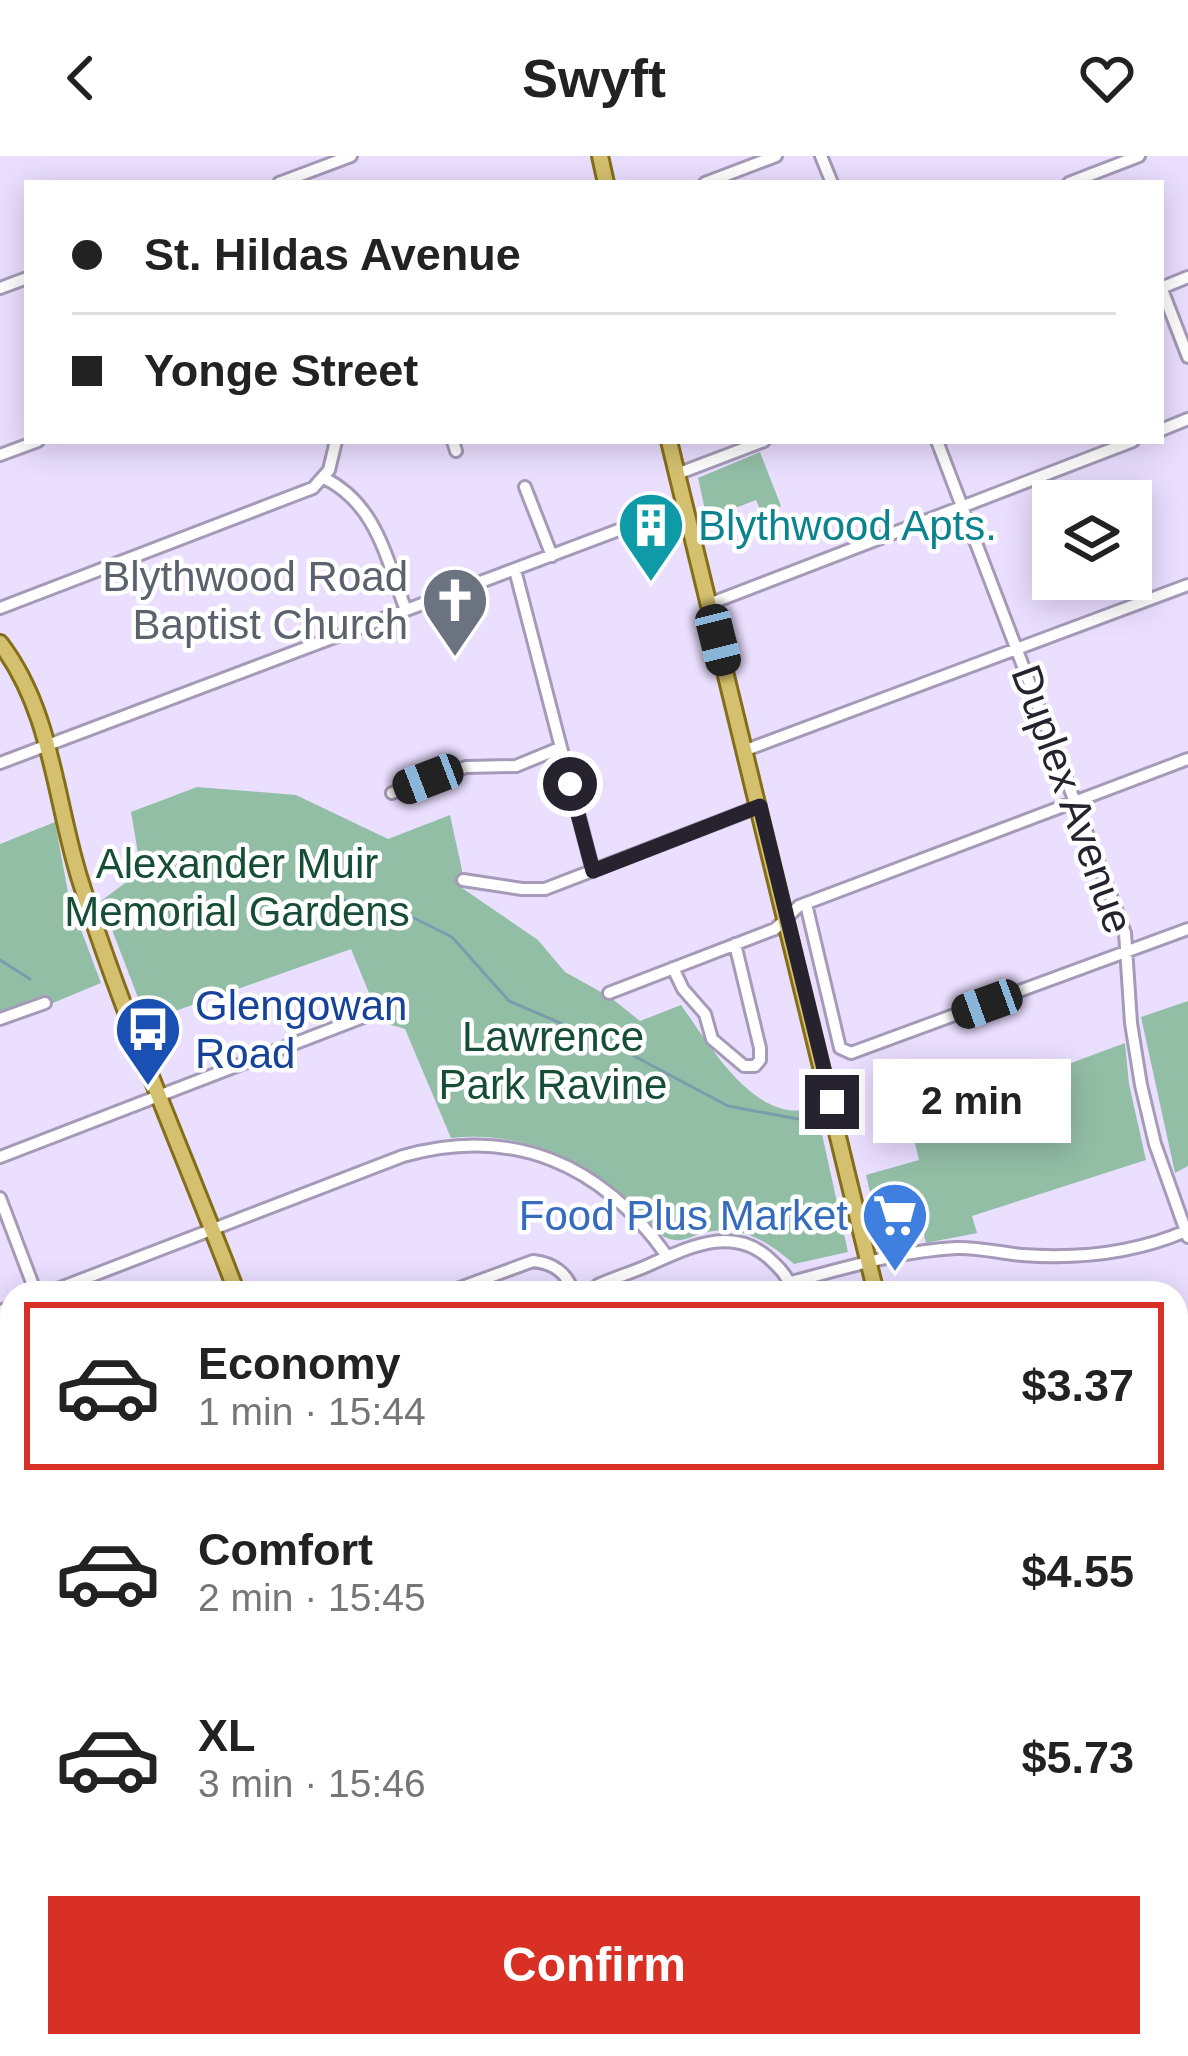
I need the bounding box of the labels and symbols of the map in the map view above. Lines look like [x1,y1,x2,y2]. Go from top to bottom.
building icon: Blythwood Apts. [616,490,686,584]
place label: Blythwood Apts. [698,502,997,549]
place label: Blythwood Road Baptist Church [102,553,408,648]
church icon: Blythwood Road Baptist Church [420,565,490,659]
car [692,601,744,679]
street label: Duplex Avenue [1002,659,1143,940]
car [388,749,468,809]
route start [543,757,597,811]
park label: Alexander Muir Memorial Gardens [64,840,410,935]
car [947,975,1027,1033]
place label: Glengowan Road [195,982,407,1077]
bus stop icon: Glengowan Road [113,994,183,1088]
park label: Lawrence Park Ravine [439,1013,667,1108]
callout: 2 min [874,1060,1072,1144]
route end [805,1075,859,1129]
supermarket icon: Food Plus Market [860,1180,930,1274]
place label: Food Plus Market [519,1192,848,1239]

